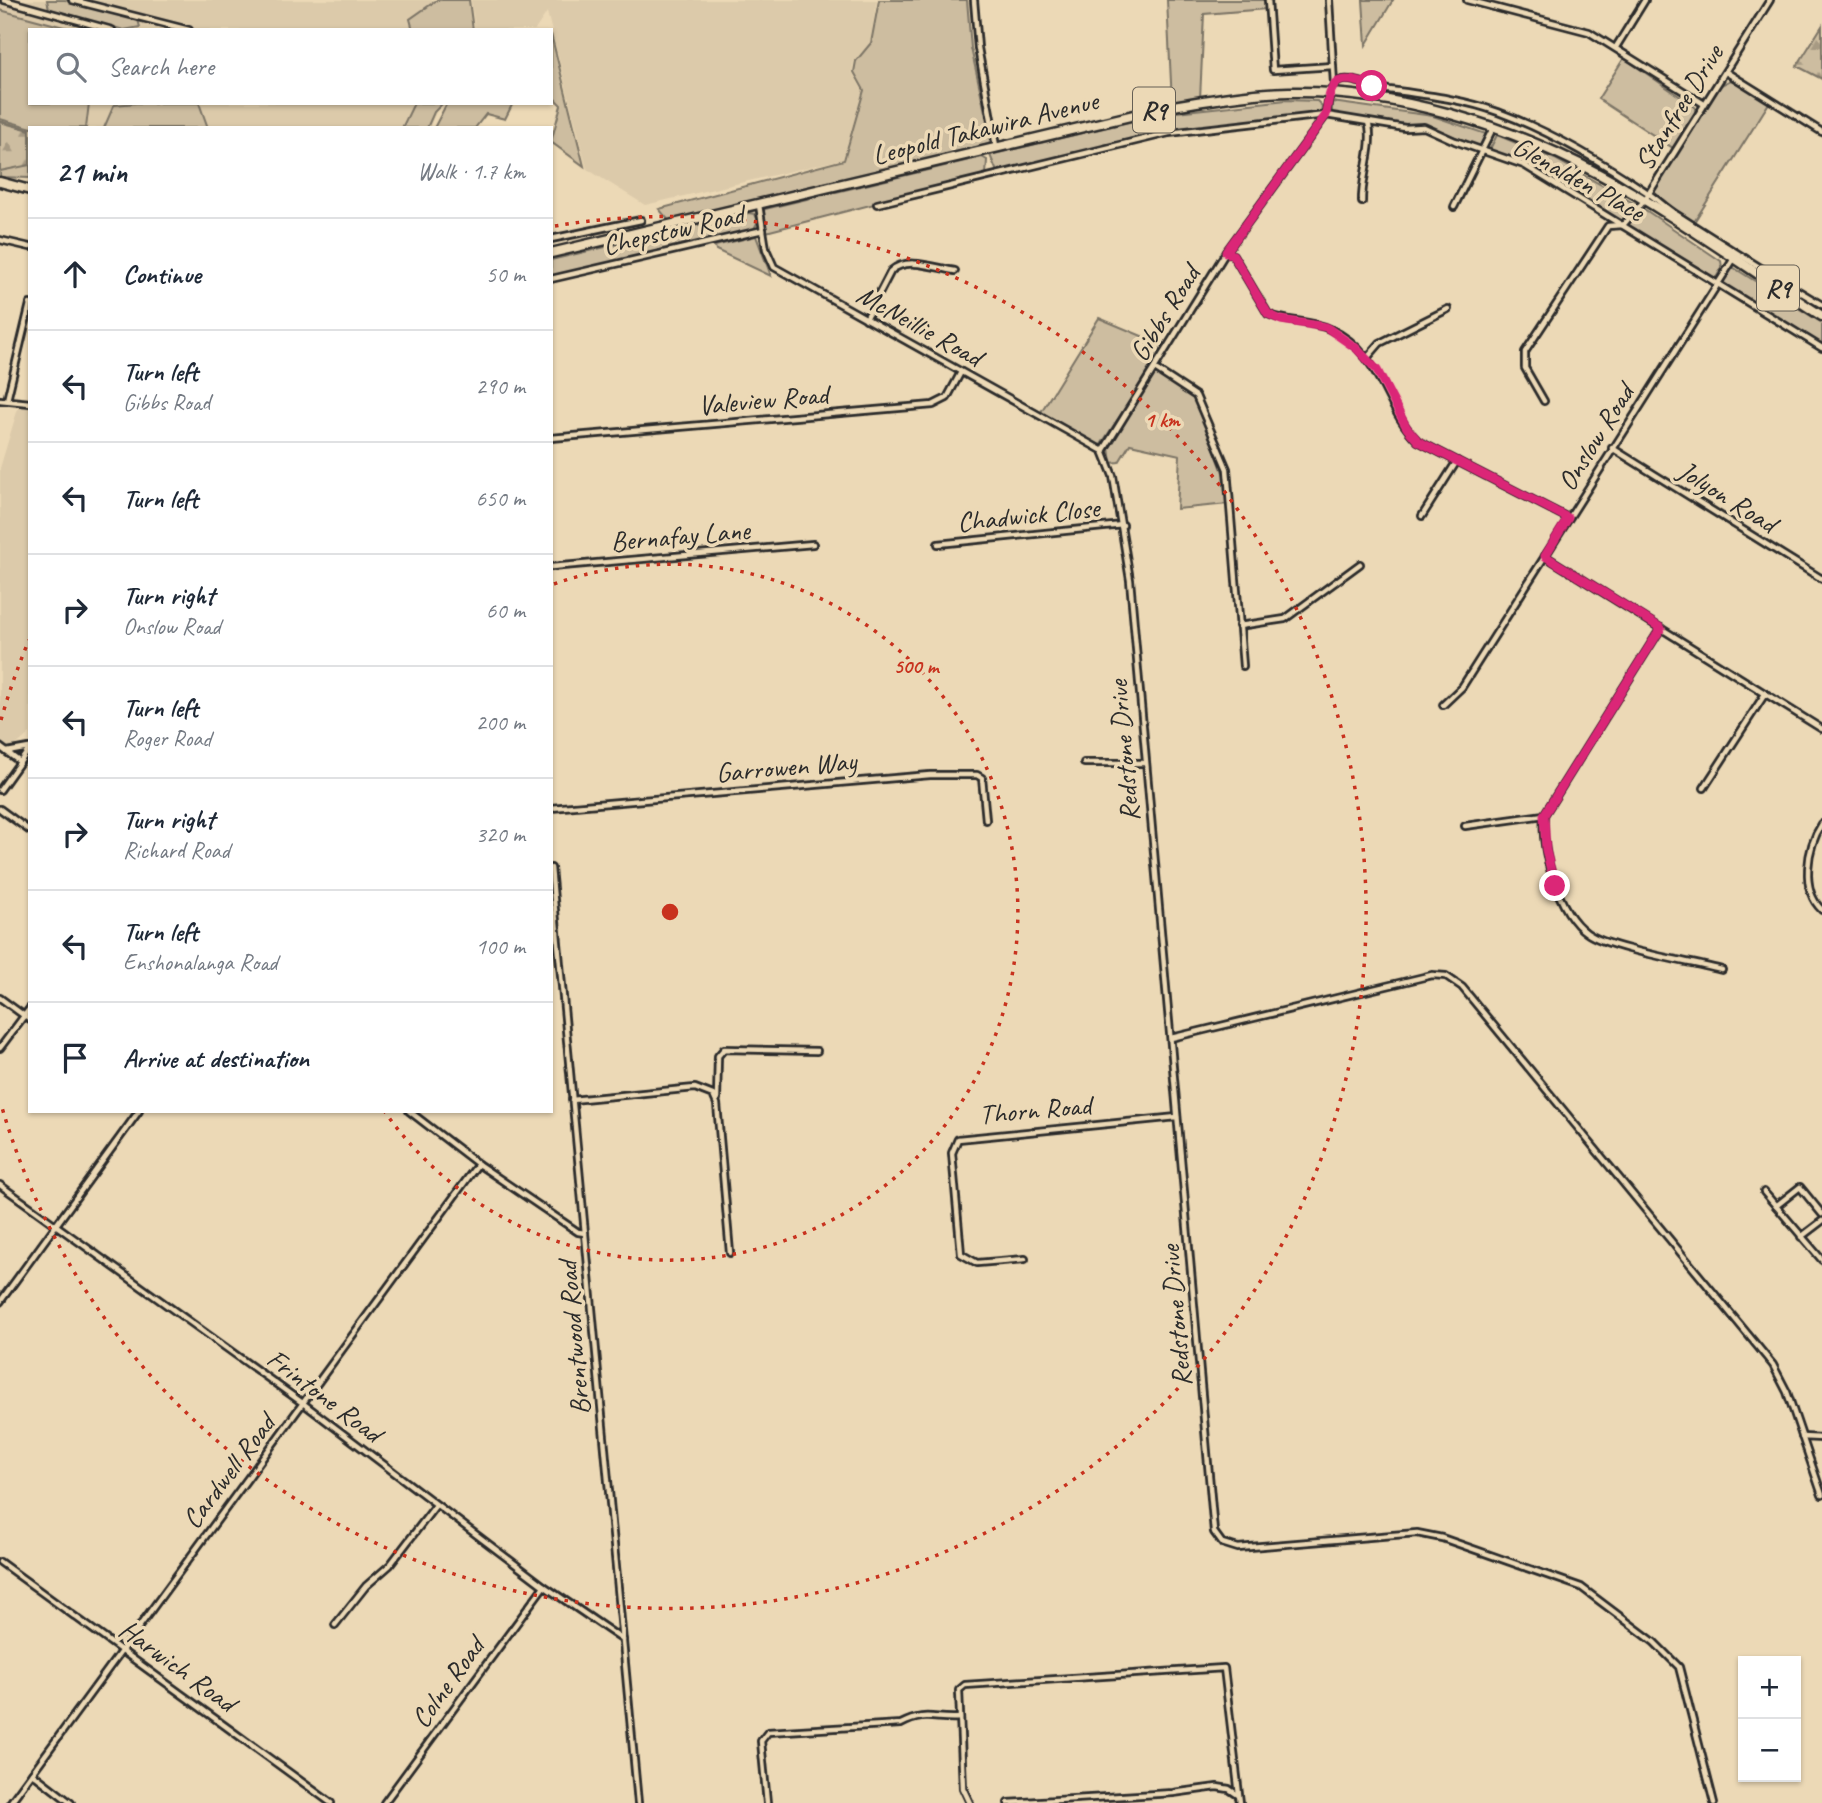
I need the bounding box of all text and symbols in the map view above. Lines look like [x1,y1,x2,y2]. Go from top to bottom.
search box [28,28,553,105]
street label: Stanfree Drive [1626,36,1732,176]
icon: search [52,48,90,86]
text: Search here [108,50,214,83]
route start [1356,70,1387,101]
street label: Leopold Takawira Avenue [869,82,1103,172]
road number: R9 [1133,88,1175,132]
street label: Glenalden Place [1507,128,1652,230]
text: 21 min [56,153,127,191]
text: Walk · 1.7 km [417,157,525,186]
street label: Chepstow Road [599,195,751,263]
icon: ahead [56,255,94,293]
street label: Gibbs Road [1121,256,1210,368]
text: Continue [123,258,201,291]
text: 50 m [486,260,525,289]
road number: R9 [1757,266,1799,310]
street label: McNeillie Road [851,277,992,376]
text: Turn left [123,355,198,388]
icon: left [56,367,94,405]
text: 290 m [476,372,525,401]
street label: Onslow Road [1549,374,1644,497]
street label: Valeview Road [697,376,833,423]
text: Gibbs Road [123,388,210,417]
text: 1 km [1144,407,1181,433]
street label: Jolyon Road [1670,451,1787,542]
icon: left [56,479,94,517]
text: Turn left [123,482,198,515]
text: 650 m [476,484,525,513]
street label: Chadwick Close [955,489,1103,539]
street label: Bernafay Lane [609,512,753,559]
text: Turn right [123,579,214,612]
icon: right [56,591,94,629]
text: 60 m [486,596,525,625]
text: Onslow Road [123,612,221,641]
text: 500 m [893,653,941,679]
street label: Redstone Drive [1100,677,1147,823]
text: Turn left [123,691,198,724]
icon: left [56,703,94,741]
text: 200 m [476,708,525,737]
text: Roger Road [123,724,211,753]
street label: Garrowen Way [714,743,860,790]
text: Turn right [123,803,214,836]
icon: right [56,815,94,853]
text: 320 m [476,820,525,849]
text: Richard Road [123,836,230,865]
route end [1539,870,1570,901]
centre of rings [658,900,682,924]
text: Turn left [123,915,198,948]
icon: left [56,927,94,965]
text: 100 m [476,932,525,961]
text: Enshonalanga Road [123,948,278,977]
icon: arrive [56,1039,94,1077]
text: Arrive at destination [123,1042,309,1075]
street label: Thorn Road [978,1087,1096,1132]
street label: Redstone Drive [1152,1242,1199,1388]
street label: Brentwood Road [549,1255,598,1416]
street label: Frintone Road [260,1341,392,1452]
street label: Cardwell Road [174,1404,285,1535]
street label: Harwich Road [112,1611,246,1722]
street label: Colne Road [403,1627,494,1734]
map controls [1738,1656,1801,1782]
button: + [1738,1656,1801,1719]
button: − [1738,1719,1801,1782]

